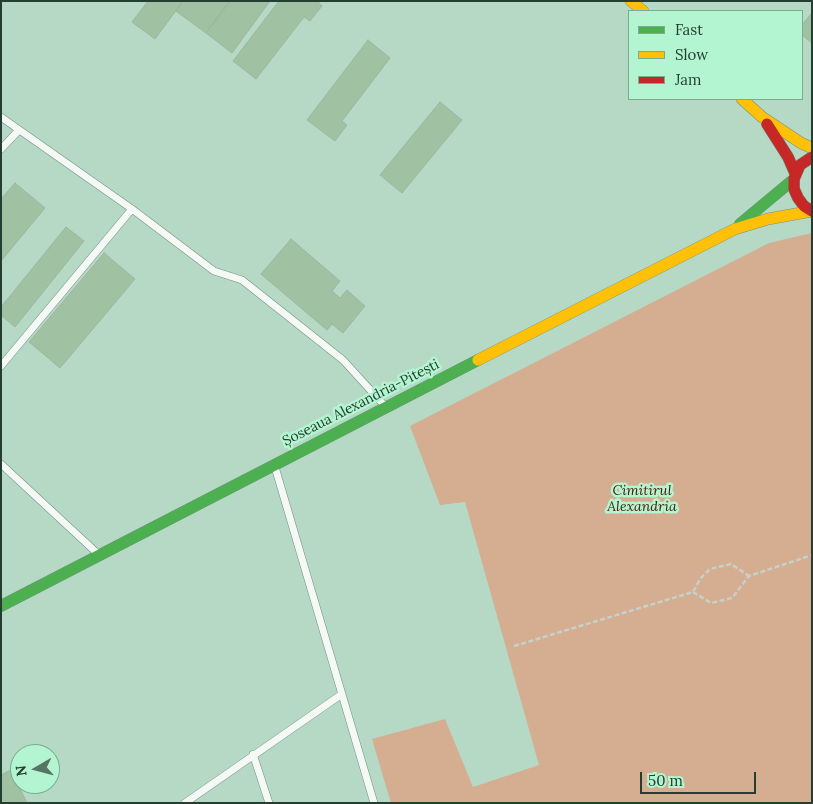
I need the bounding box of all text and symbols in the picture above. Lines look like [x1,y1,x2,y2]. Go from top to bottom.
legend [628,10,803,100]
text: Fast [675,20,703,39]
text: Slow [675,45,708,64]
text: Jam [675,70,702,89]
street label: Șoseaua Alexandria-Pitești [280,356,442,450]
park label: Cimitirul Alexandria [607,483,677,516]
north arrow [10,744,60,794]
scale bar [643,762,759,794]
text: N [11,764,31,778]
text: 50 m [648,771,683,790]

